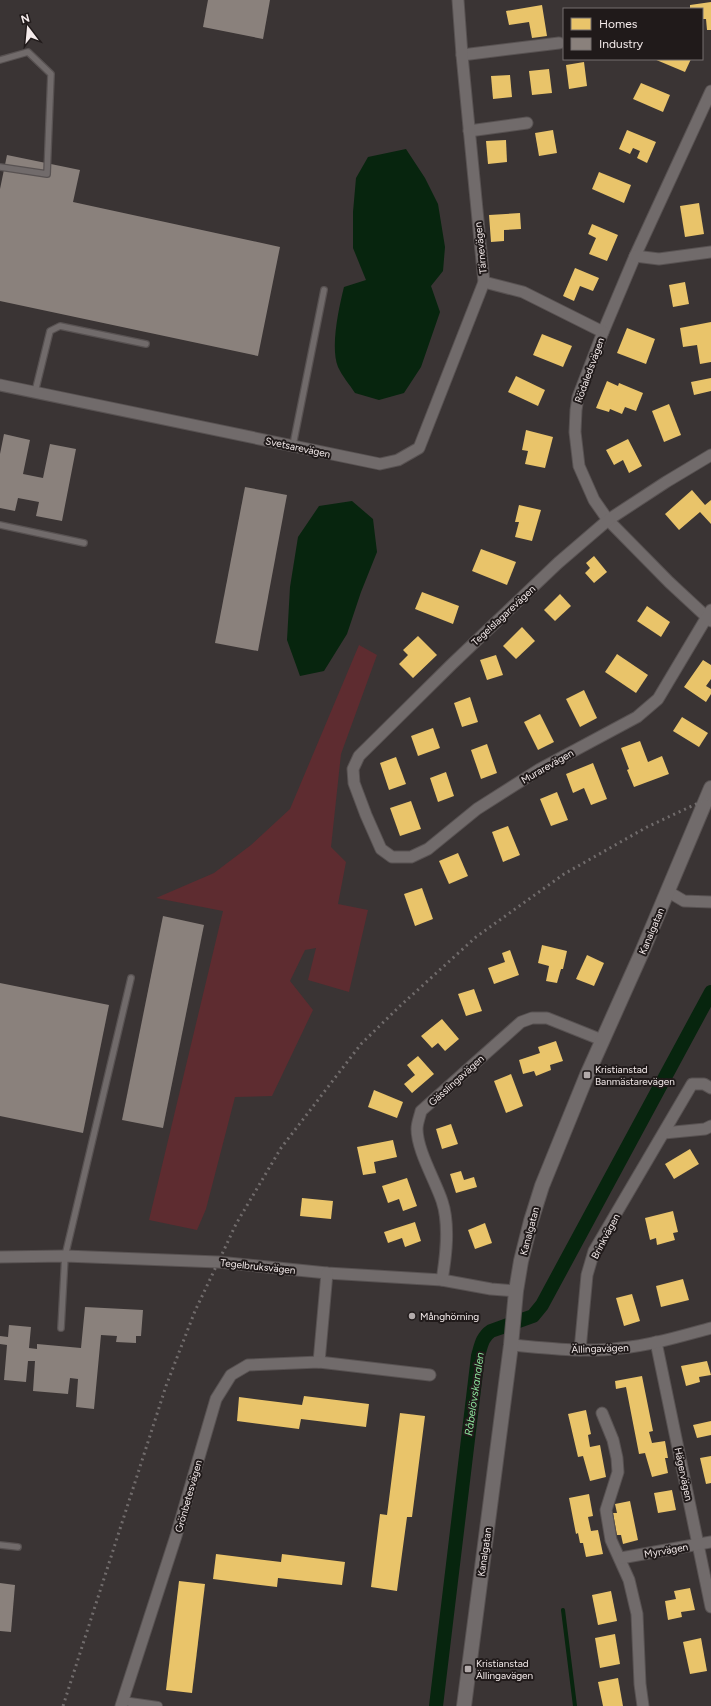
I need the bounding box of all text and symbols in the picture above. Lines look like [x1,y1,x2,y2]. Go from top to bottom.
north arrow [8,8,48,48]
legend [563,8,703,60]
text: N [19,11,31,26]
text: Homes [599,17,638,31]
text: Industry [599,37,644,51]
street label: Tärnevägen [471,221,490,275]
street label: Rödaledsvägen [572,335,607,405]
street label: Svetsarevägen [264,434,332,461]
street label: Tegelslagarevägen [469,582,538,648]
street label: Murarevägen [519,746,576,787]
street label: Kanalgatan [636,906,667,956]
street label: Gässlingavägen [426,1052,487,1109]
place label: Kristianstad Banmästarevägen [595,1063,675,1088]
marker: Kristianstad Banmästarevägen [582,1070,592,1080]
street label: Kanalgatan [517,1205,542,1257]
street label: Brinkvägen [588,1211,623,1261]
street label: Tegelbruksvägen [220,1256,297,1277]
place label: Månghörning [420,1310,479,1323]
marker: Månghörning [407,1311,417,1321]
street label: Ällingavägen [571,1341,629,1356]
water label: Råbelövskanalen [462,1351,487,1437]
street label: Hägervägen [671,1446,696,1503]
street label: Grönbetesvägen [172,1458,205,1534]
street label: Kanalgatan [475,1526,494,1577]
street label: Myrvägen [643,1540,689,1561]
place label: Kristianstad Ällingavägen [476,1657,534,1682]
marker: Kristianstad Ällingavägen [463,1664,473,1674]

